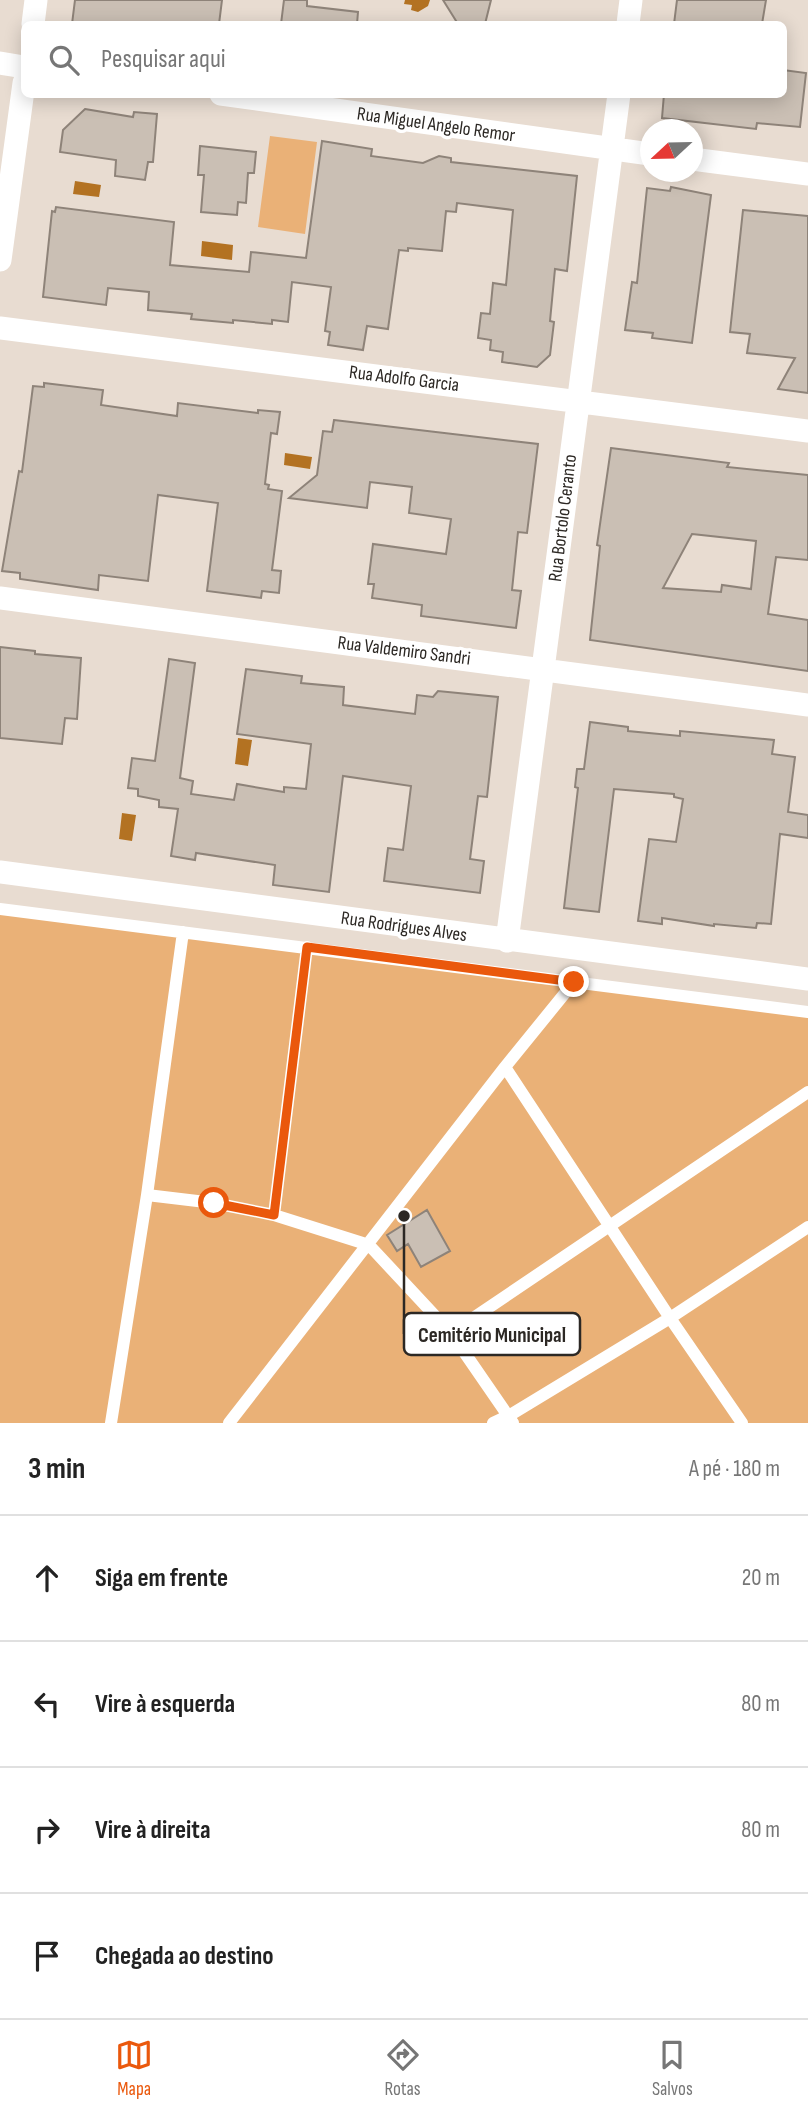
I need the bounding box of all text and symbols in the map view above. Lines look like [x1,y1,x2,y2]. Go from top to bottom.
search box [21,21,787,98]
icon: search [45,41,83,79]
text: Pesquisar aqui [101,44,226,75]
street label: Rua Miguel Angelo Remor [355,103,517,148]
north arrow [640,119,703,182]
street label: Rua Adolfo Garcia [348,361,460,397]
street label: Rua Bortolo Ceranto [544,453,582,583]
street label: Rua Valdemiro Sandri [336,631,472,671]
street label: Rua Rodrigues Alves [340,907,469,947]
route end [558,966,589,997]
route start [198,1187,229,1218]
callout: Cemitério Municipal [404,1313,580,1355]
text: Cemitério Municipal [418,1323,566,1348]
text: 3 min [28,1451,85,1487]
text: A pé · 180 m [689,1455,780,1483]
icon: ahead [28,1559,66,1597]
text: Siga em frente [95,1563,228,1594]
text: 20 m [742,1564,780,1592]
icon: left [28,1685,66,1723]
text: Vire à esquerda [95,1689,235,1720]
text: 80 m [741,1690,780,1718]
icon: right [28,1811,66,1849]
text: Vire à direita [95,1815,211,1846]
text: 80 m [741,1816,780,1844]
icon: arrive [28,1937,66,1975]
text: Chegada ao destino [95,1941,274,1972]
tab: Mapa [115,2036,153,2101]
tab: Rotas [384,2036,422,2101]
tab: Salvos [652,2036,693,2101]

